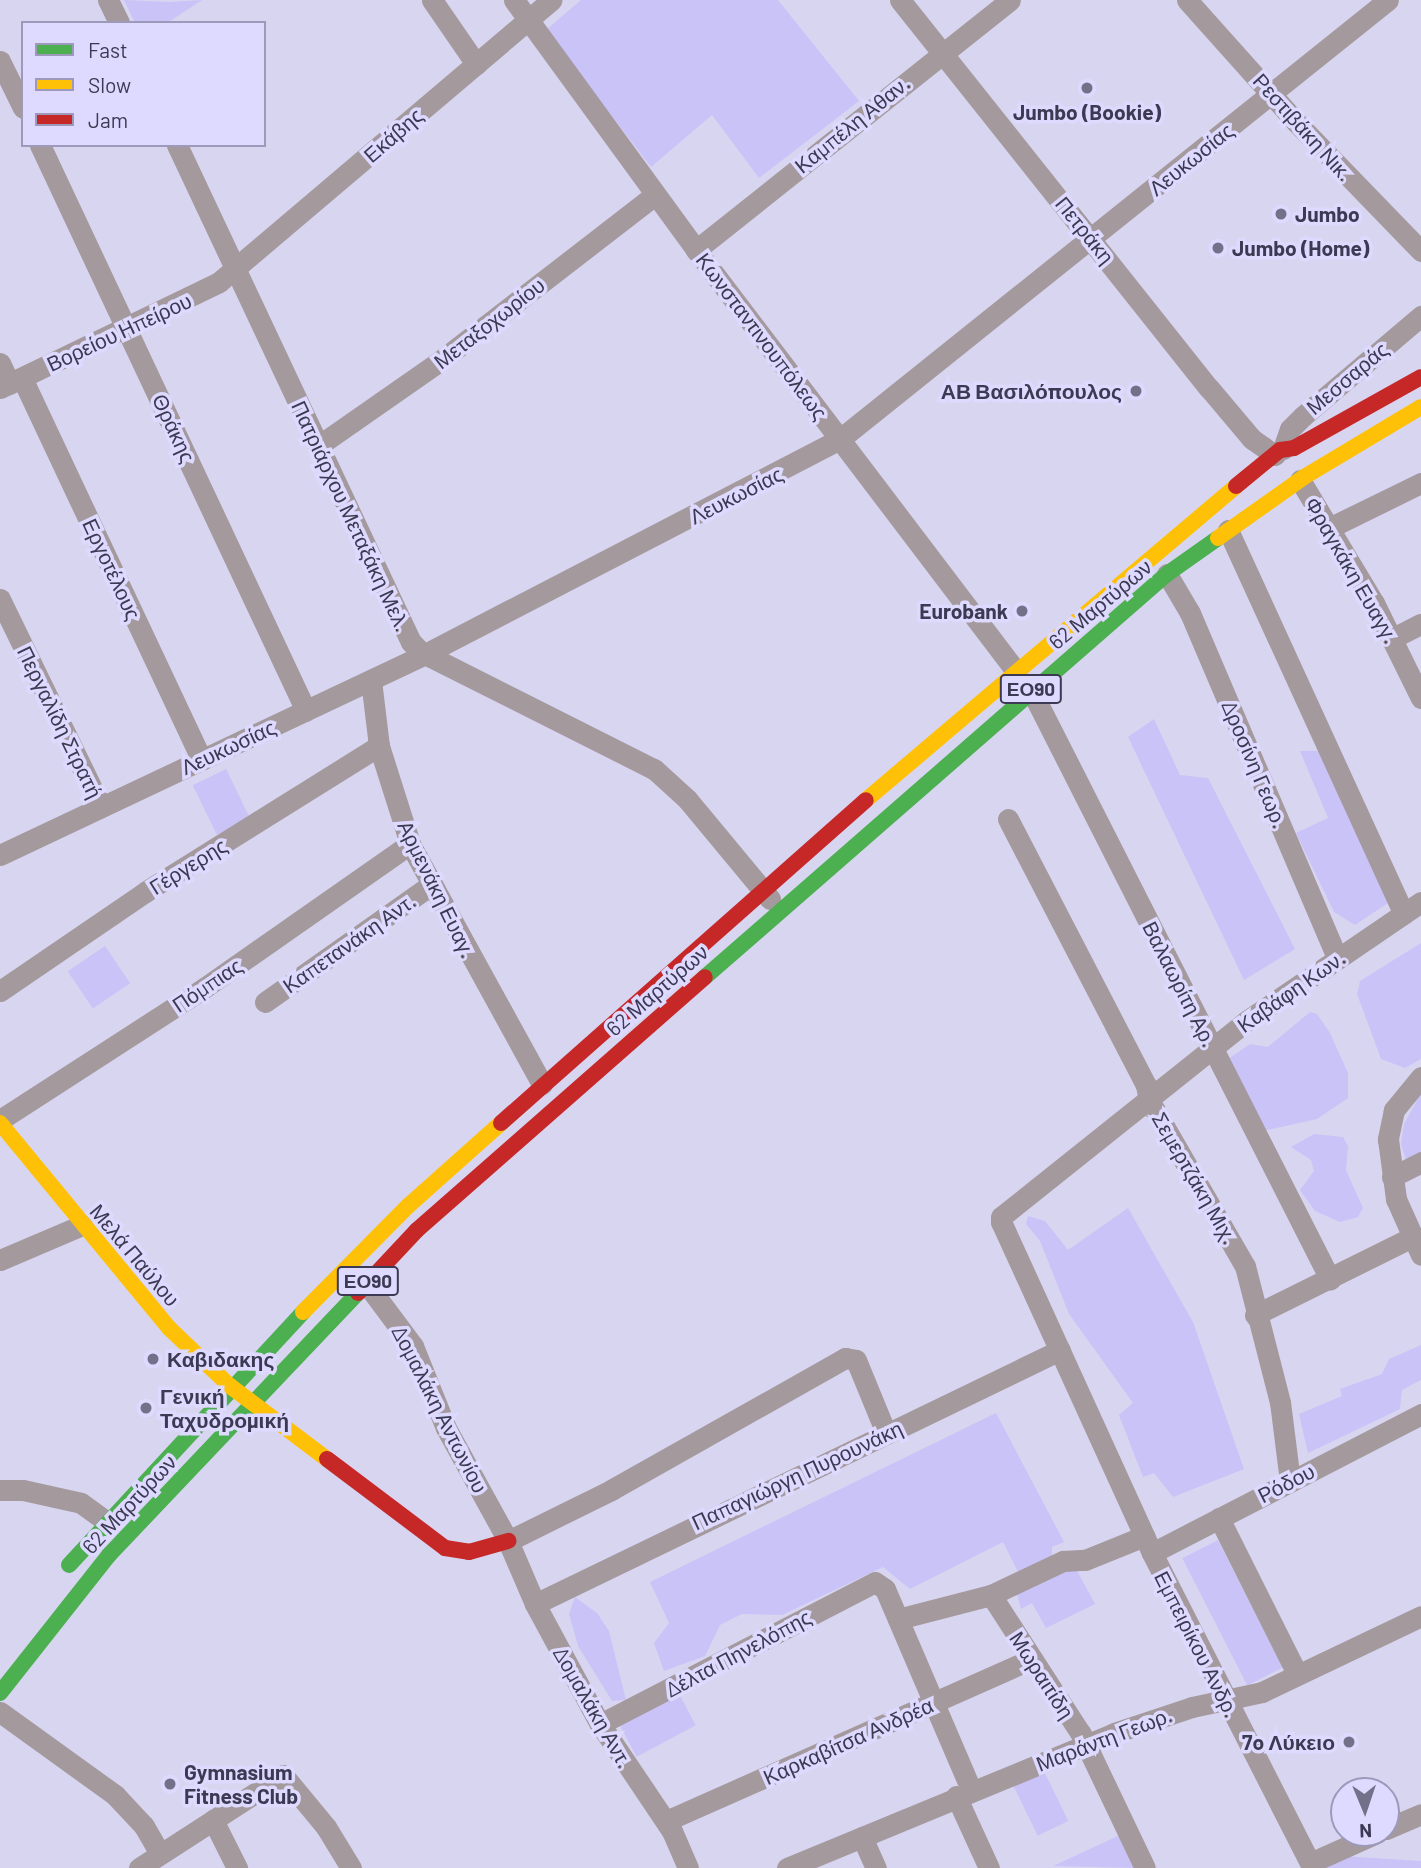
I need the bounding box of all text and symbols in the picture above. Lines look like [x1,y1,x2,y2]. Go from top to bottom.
legend [21,21,266,147]
text: Fast [88,37,128,62]
street label: Ρεστιβάκη Νικ. [1248,68,1358,186]
street label: Καμπέλη Αθαν. [789,70,915,178]
text: Slow [88,72,131,97]
marker: Jumbo (Bookie) [1079,80,1095,96]
place label: Jumbo (Bookie) [1013,99,1161,125]
street label: Εκάβης [358,102,428,168]
text: Jam [88,107,128,132]
street label: Λευκωσίας [1144,117,1238,201]
street label: Πετράκη [1050,191,1120,269]
place label: Jumbo [1295,201,1360,227]
marker: Jumbo [1273,206,1289,222]
place label: Jumbo (Home) [1232,235,1369,261]
marker: Jumbo (Home) [1210,240,1226,256]
street label: Κωνσταντινουπόλεως [691,248,833,424]
street label: Μεταξοχωρίου [429,272,549,374]
street label: Βορείου Ηπείρου [43,287,195,377]
street label: Μεσσαράς [1301,336,1393,420]
place label: ΑΒ Βασιλόπουλος [941,378,1122,404]
marker: ΑΒ Βασιλόπουλος [1128,383,1144,399]
street label: Θράκης [147,390,201,466]
street label: Πατριάρχου Μεταξάκη Μελ. [286,397,416,635]
street label: Λευκωσίας [685,461,787,529]
street label: Φραγκάκη Ευαγγ. [1300,492,1404,648]
street label: Εργοτέλους [78,514,146,624]
street label: 62 Μαρτύρων [1044,554,1156,654]
place label: Eurobank [919,598,1008,624]
marker: Eurobank [1014,603,1030,619]
street label: Περγαλίδη Στρατή [12,642,108,802]
road number: ΕΟ90 [1000,674,1062,704]
street label: Δροσίνη Γεωρ. [1217,696,1293,832]
street label: Λευκωσίας [177,714,279,780]
street label: Αρμενάκη Ευαγ. [393,816,481,962]
street label: Γέργερης [145,832,231,900]
street label: Καπετανάκη Αντ. [278,888,420,998]
street label: Βαλαωρίτη Αρ. [1138,917,1222,1051]
street label: 62 Μαρτύρων [601,939,713,1041]
street label: Καβάφη Κων. [1232,945,1350,1037]
street label: Πόμπιας [167,953,247,1017]
street label: Σεμερτζάκη Μιχ. [1147,1108,1243,1248]
street label: Μελά Παύλου [85,1199,185,1311]
road number: ΕΟ90 [336,1266,400,1296]
street label: Δομαλάκη Αντωνίου [387,1321,493,1497]
place label: Καβιδακης [167,1346,274,1372]
marker: Καβιδακης [145,1351,161,1367]
place label: Γενική Ταχυδρομική [160,1383,289,1433]
marker: Γενική Ταχυδρομική [138,1400,154,1416]
street label: Παπαγιώργη Πυρουνάκη [688,1415,906,1535]
street label: 62 Μαρτύρων [77,1449,181,1559]
street label: Ρόδου [1253,1458,1319,1508]
street label: Εμπειρίκου Ανδρ. [1149,1567,1245,1721]
street label: Δέλτα Πηνελόπης [661,1604,815,1702]
street label: Μωραιτίδη [1004,1627,1080,1723]
street label: Δομαλάκη Αντ. [548,1642,638,1772]
street label: Καρκαβίτσα Ανδρέα [759,1692,937,1790]
street label: Μαράντη Γεωρ. [1032,1702,1176,1776]
place label: 7o Λύκειο [1242,1729,1335,1755]
marker: 7o Λύκειο [1341,1734,1357,1750]
place label: Gymnasium Fitness Club [184,1759,298,1809]
marker: Gymnasium Fitness Club [162,1776,178,1792]
north arrow [1330,1777,1400,1847]
text: N [1359,1820,1372,1843]

